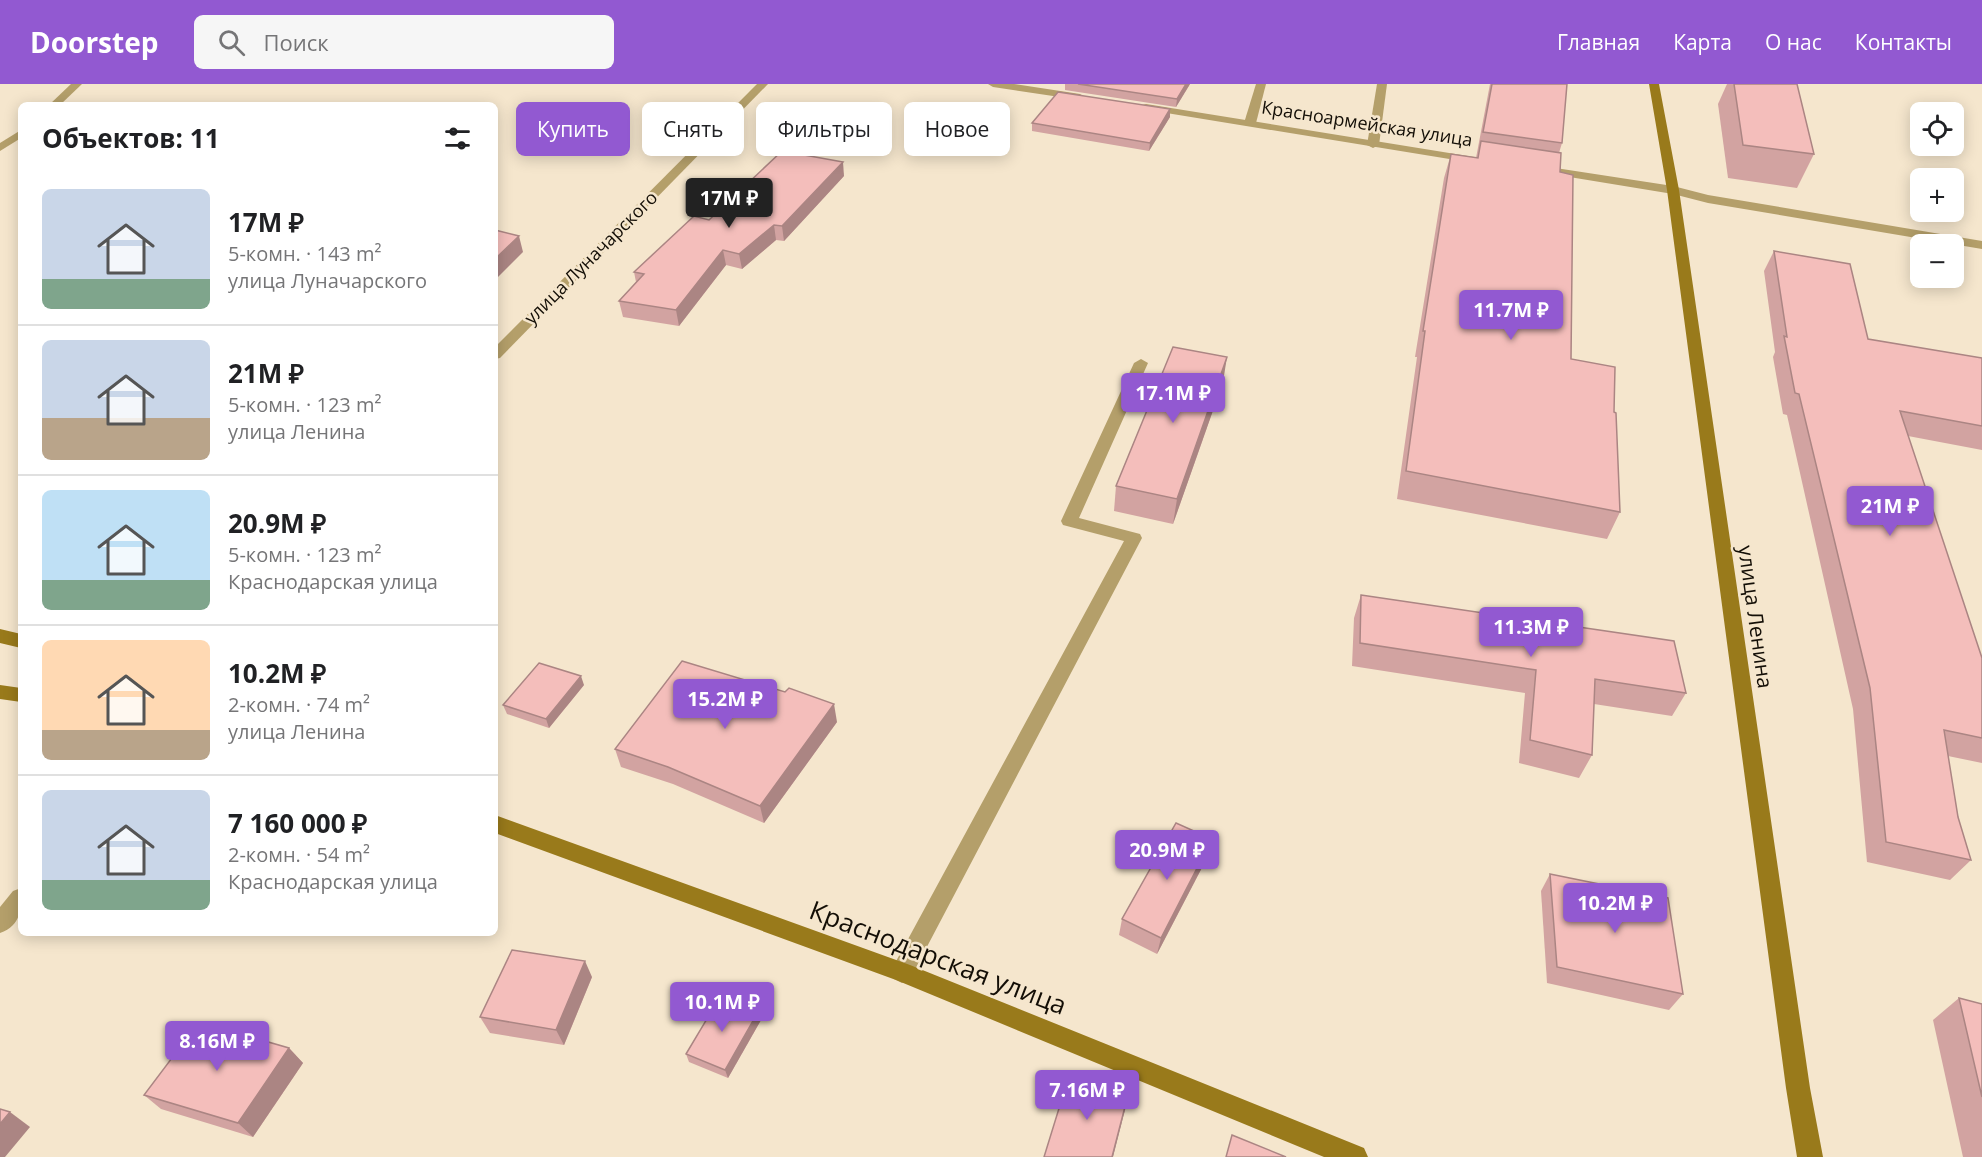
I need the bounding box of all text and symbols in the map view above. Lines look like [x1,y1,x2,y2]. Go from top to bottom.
search box [194,15,614,69]
text: Doorstep [30,23,158,61]
icon: search [215,26,248,59]
text: Поиск [263,27,329,57]
text: Главная [1557,28,1640,56]
text: Карта [1673,28,1732,56]
text: О нас [1765,28,1822,56]
text: Контакты [1855,28,1952,56]
street label: Красноармейская улица [1260,94,1474,152]
chip: Купить [516,102,630,156]
chip: Снять [642,102,744,156]
chip: Фильтры [756,102,892,156]
chip: Новое [904,102,1010,156]
map controls [1910,102,1964,288]
button: locate [1910,102,1964,156]
text: Объектов: 11 [42,120,220,156]
icon: filters [441,122,474,155]
button: + [1910,168,1964,222]
pin: 17M ₽ [687,178,771,229]
text: 17M ₽ [700,184,758,211]
street label: улица Луначарского [518,185,662,329]
text: 17M ₽ [228,204,304,240]
icon: home [90,213,162,285]
button: − [1910,234,1964,288]
text: 5-комн. · 143 m² [228,240,381,267]
text: улица Луначарского [228,267,427,294]
pin: 11.7M ₽ [1456,290,1566,341]
text: 11.7M ₽ [1473,296,1549,323]
text: 21M ₽ [228,355,304,391]
icon: home [90,364,162,436]
pin: 17.1M ₽ [1118,373,1228,424]
text: 17.1M ₽ [1135,379,1211,406]
text: 5-комн. · 123 m² [228,391,381,418]
text: улица Ленина [228,418,365,445]
pin: 21M ₽ [1848,486,1932,537]
text: 21M ₽ [1861,492,1919,519]
text: 20.9M ₽ [228,505,326,541]
icon: home [90,514,162,586]
text: 5-комн. · 123 m² [228,541,381,568]
street label: улица Ленина [1732,543,1780,690]
text: Краснодарская улица [228,568,438,595]
pin: 11.3M ₽ [1476,607,1586,658]
text: 11.3M ₽ [1493,613,1569,640]
text: 10.2M ₽ [228,655,326,691]
icon: home [90,664,162,736]
pin: 15.2M ₽ [670,679,780,730]
text: 15.2M ₽ [687,685,763,712]
text: 2-комн. · 74 m² [228,691,370,718]
text: улица Ленина [228,718,365,745]
text: 7 160 000 ₽ [228,805,367,841]
icon: home [90,814,162,886]
pin: 20.9M ₽ [1112,830,1222,881]
text: 20.9M ₽ [1129,836,1205,863]
text: 2-комн. · 54 m² [228,841,370,868]
text: Краснодарская улица [228,868,438,895]
pin: 10.2M ₽ [1560,883,1670,934]
text: 10.2M ₽ [1577,889,1653,916]
street label: Краснодарская улица [805,891,1072,1023]
pin: 10.1M ₽ [667,982,777,1033]
text: 10.1M ₽ [684,988,760,1015]
pin: 8.16M ₽ [162,1021,272,1072]
text: 8.16M ₽ [179,1027,255,1054]
pin: 7.16M ₽ [1032,1070,1142,1121]
text: 7.16M ₽ [1049,1076,1125,1103]

